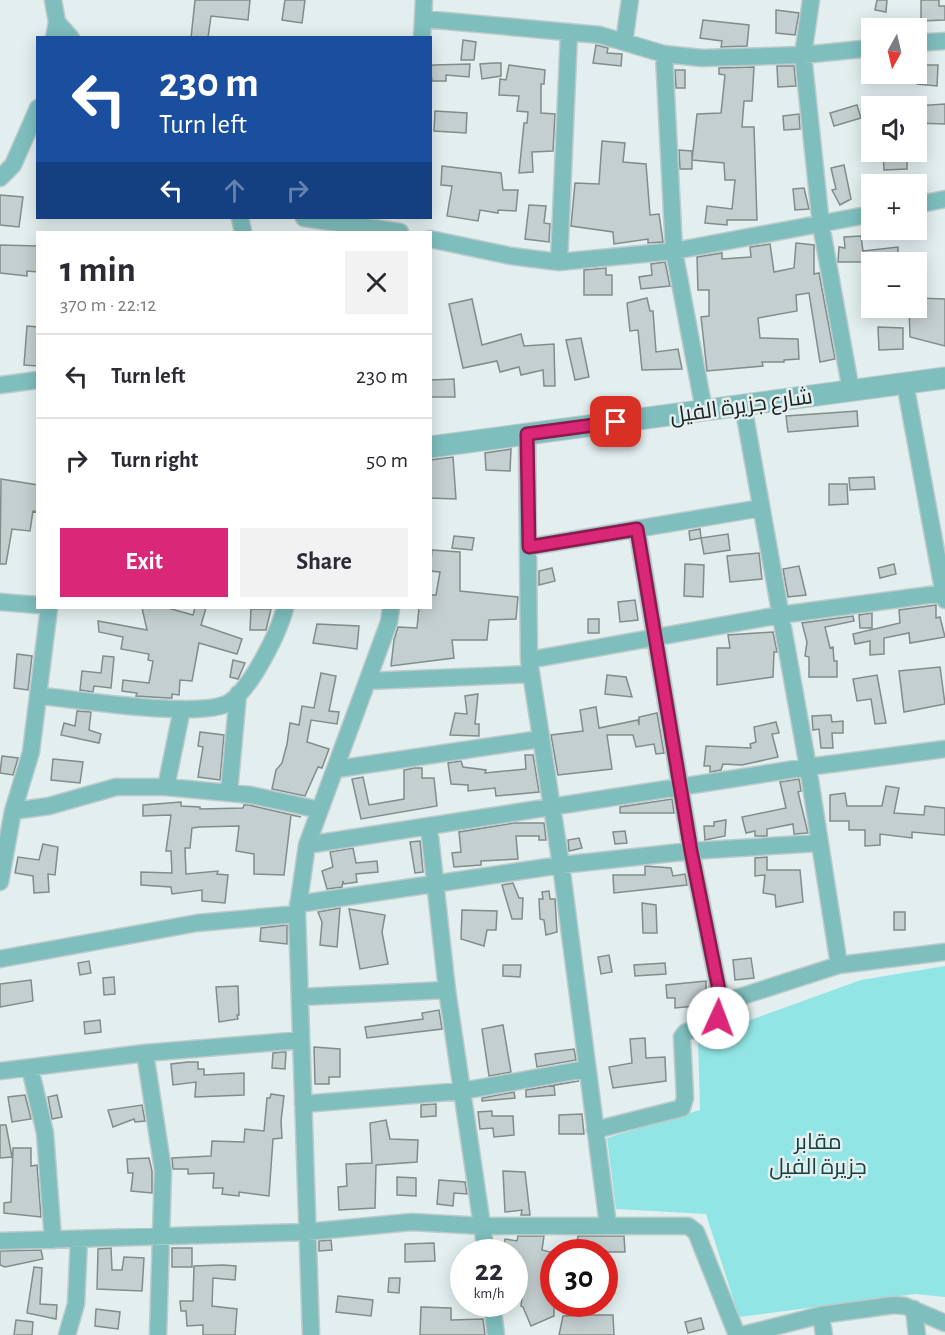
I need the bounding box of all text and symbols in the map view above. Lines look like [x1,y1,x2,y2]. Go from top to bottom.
north arrow [861,18,927,84]
map controls [861,18,927,318]
icon: left [60,60,138,138]
text: 230 m [159,62,259,104]
button: sound [861,96,927,162]
text: Turn left [159,111,247,138]
icon: left [155,174,188,207]
icon: ahead [218,174,251,207]
icon: right [281,174,314,207]
button: + [861,174,927,240]
button: close [345,251,408,314]
text: 1 min [60,252,136,288]
button: − [861,252,927,318]
text: 370 m · 22:12 [60,295,156,315]
icon: left [60,360,93,393]
text: Turn left [111,365,185,387]
text: 230 m [356,365,408,387]
street label: شارع جزيرة الفيل [668,385,814,430]
pin [590,396,641,447]
icon: arrive [599,405,632,438]
icon: right [60,444,93,477]
text: Turn right [111,449,198,471]
text: 50 m [366,449,408,471]
button: Exit [60,528,228,597]
button: Share [240,528,408,597]
position arrow [686,986,750,1050]
park label: مقابر جزيرة الفيل [769,1131,867,1180]
speed limit sign: 30 [540,1239,618,1317]
text: 22 [475,1256,503,1286]
text: km/h [474,1286,504,1301]

